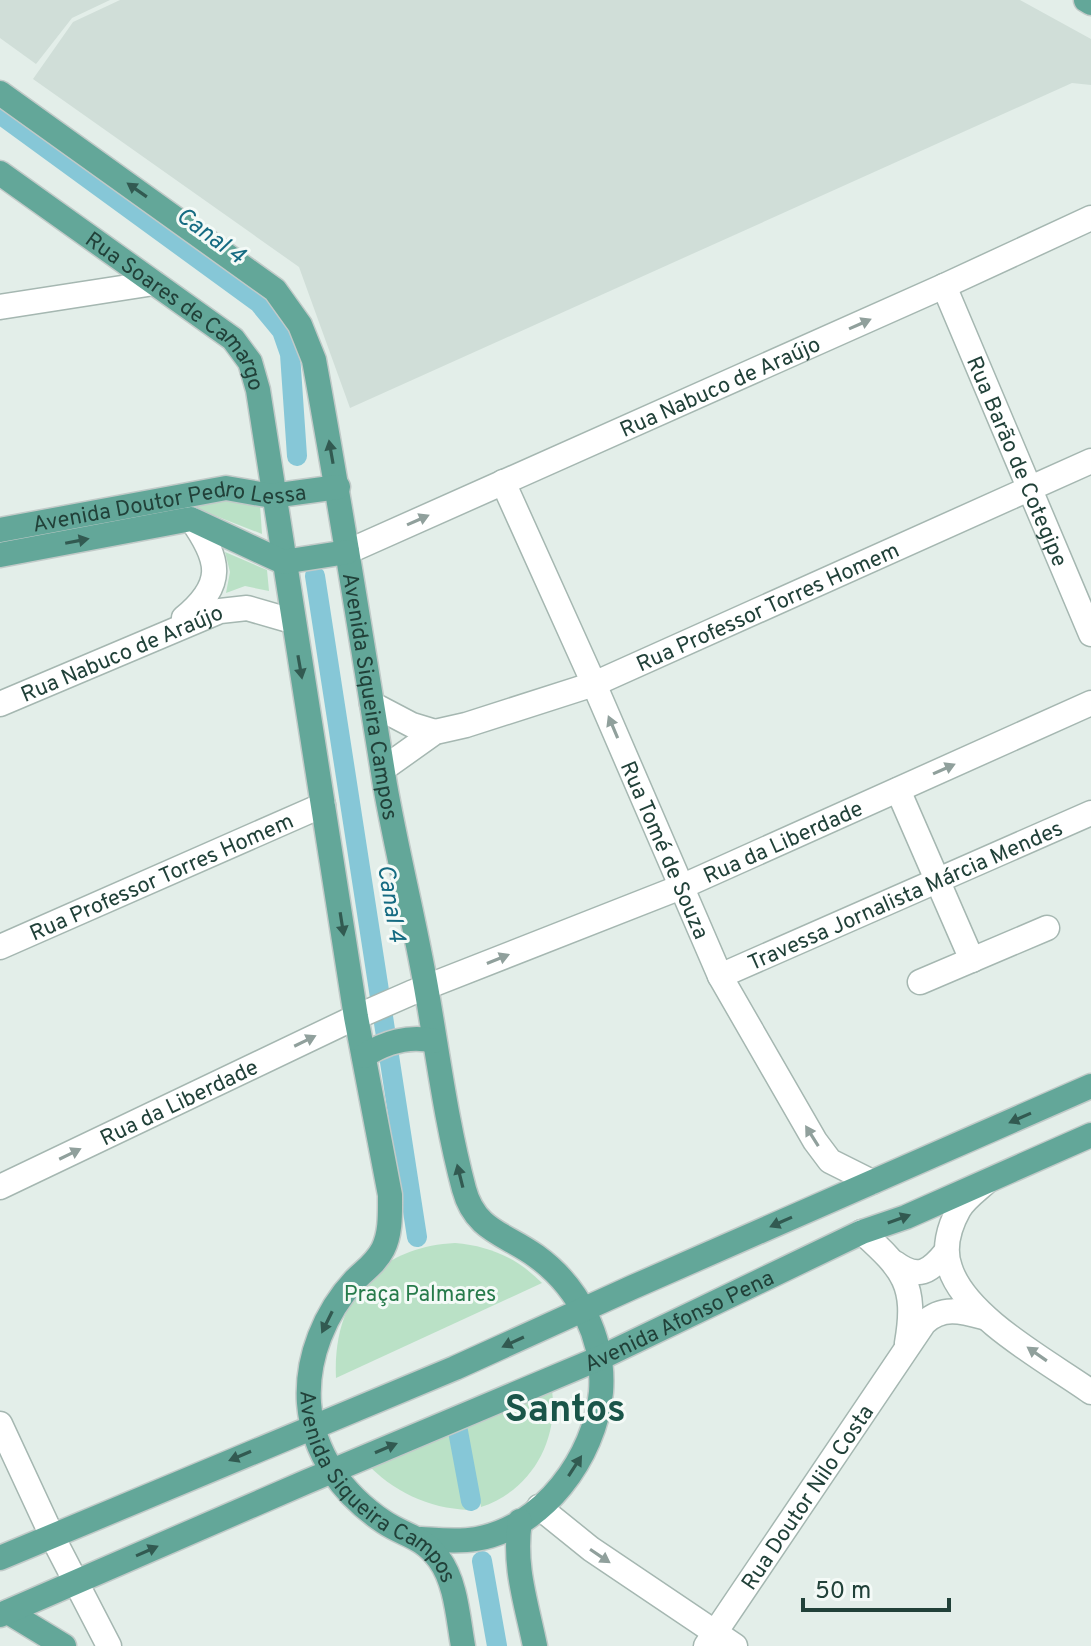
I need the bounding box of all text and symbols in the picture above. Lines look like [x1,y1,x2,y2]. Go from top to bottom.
one-way arrow [127,183,148,198]
water label: Canal 4 [169,202,250,272]
street label: Rua Soares de Camargo [79,227,268,394]
one-way arrow [848,317,872,330]
street label: Rua Nabuco de Araújo [616,332,825,445]
street label: Rua Barão de Cotegipe [959,353,1072,571]
one-way arrow [325,439,337,464]
street label: Avenida Doutor Pedro Lessa [31,477,308,540]
one-way arrow [406,513,430,527]
one-way arrow [64,534,89,546]
street label: Rua Professor Torres Homem [633,538,904,679]
street label: Avenida Siqueira Campos [335,571,402,823]
street label: Rua Nabuco de Araújo [17,600,228,710]
one-way arrow [294,655,307,680]
one-way arrow [606,715,619,739]
street label: Rua Tomé de Souza [613,757,713,944]
one-way arrow [932,763,956,776]
street label: Rua da Liberdade [700,796,868,891]
street label: Rua Professor Torres Homem [26,809,298,948]
street label: Travessa Jornalista Márcia Mendes [744,816,1068,978]
water label: Canal 4 [369,862,411,944]
one-way arrow [336,912,349,937]
one-way arrow [486,952,510,965]
one-way arrow [293,1034,316,1048]
street label: Rua da Liberdade [96,1055,263,1153]
one-way arrow [1008,1111,1031,1124]
one-way arrow [806,1125,820,1147]
one-way arrow [59,1147,82,1161]
one-way arrow [454,1163,466,1188]
one-way arrow [887,1212,911,1225]
one-way arrow [770,1215,793,1228]
street label: Avenida Afonso Pena [581,1265,779,1379]
park label: Praça Palmares [344,1282,496,1309]
one-way arrow [320,1310,334,1333]
one-way arrow [501,1335,524,1349]
one-way arrow [1027,1347,1048,1362]
district label: Santos [504,1387,626,1436]
street label: Avenida Siqueira Campos [293,1390,461,1587]
street label: Rua Doutor Nilo Costa [737,1400,881,1596]
one-way arrow [374,1442,397,1455]
one-way arrow [229,1450,252,1463]
one-way arrow [567,1456,582,1477]
one-way arrow [135,1545,159,1558]
one-way arrow [590,1548,611,1563]
scale bar [803,1562,949,1612]
text: 50 m [815,1577,871,1607]

